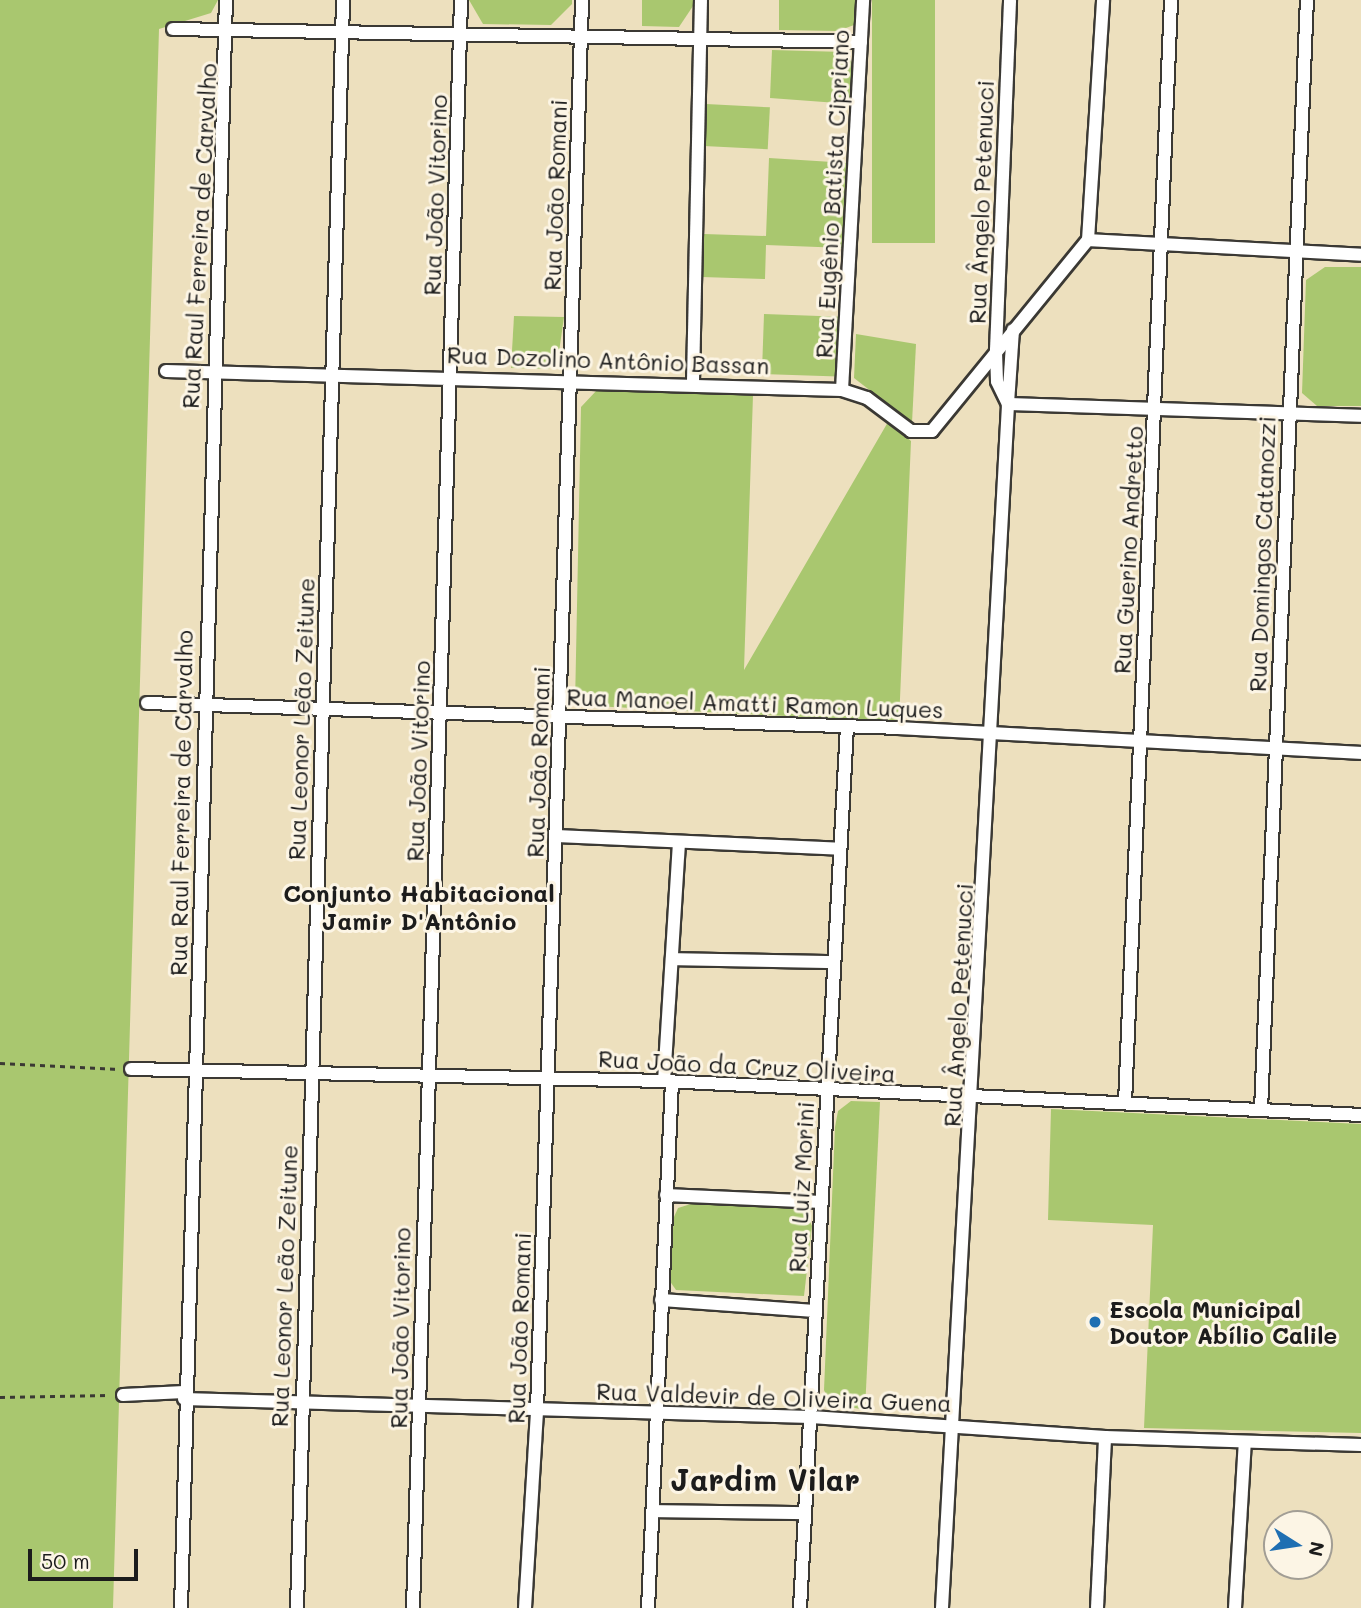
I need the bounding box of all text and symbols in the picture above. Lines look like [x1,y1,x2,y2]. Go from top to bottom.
street label: Rua Eugênio Batista Cipriano [810,29,854,359]
street label: Rua Raul Ferreira de Carvalho [176,63,222,409]
street label: Rua Ângelo Petenucci [963,80,999,324]
street label: Rua João Vitorino [418,94,452,296]
street label: Rua João Romani [538,99,572,291]
street label: Rua Dozolino Antônio Bassan [446,341,770,379]
street label: Rua Domingos Catanozzi [1243,415,1281,693]
street label: Rua Guerino Andretto [1108,425,1148,675]
street label: Rua Leonor Leão Zeitune [282,577,320,861]
street label: Rua Raul Ferreira de Carvalho [164,630,198,976]
street label: Rua João Vitorino [401,660,435,862]
street label: Rua João Romani [521,666,555,858]
street label: Rua Manoel Amatti Ramon Luques [566,683,944,723]
district label: Conjunto Habitacional Jamir D'Antônio [283,879,555,935]
street label: Rua Ângelo Petenucci [938,882,978,1128]
street label: Rua João da Cruz Oliveira [598,1044,896,1088]
street label: Rua Luiz Morini [783,1101,819,1273]
street label: Rua Leonor Leão Zeitune [265,1144,303,1428]
street label: Rua João Vitorino [384,1227,416,1429]
street label: Rua João Romani [502,1232,536,1424]
place label: Escola Municipal Doutor Abílio Calile [1109,1295,1337,1349]
marker: Escola Municipal Doutor Abílio Calile [1087,1314,1103,1330]
street label: Rua Valdevir de Oliveira Guena [596,1377,952,1417]
district label: Jardim Vilar [670,1461,860,1497]
north arrow [1263,1510,1333,1580]
scale bar [32,1534,142,1578]
text: N [1303,1539,1331,1559]
text: 50 m [41,1547,90,1574]

